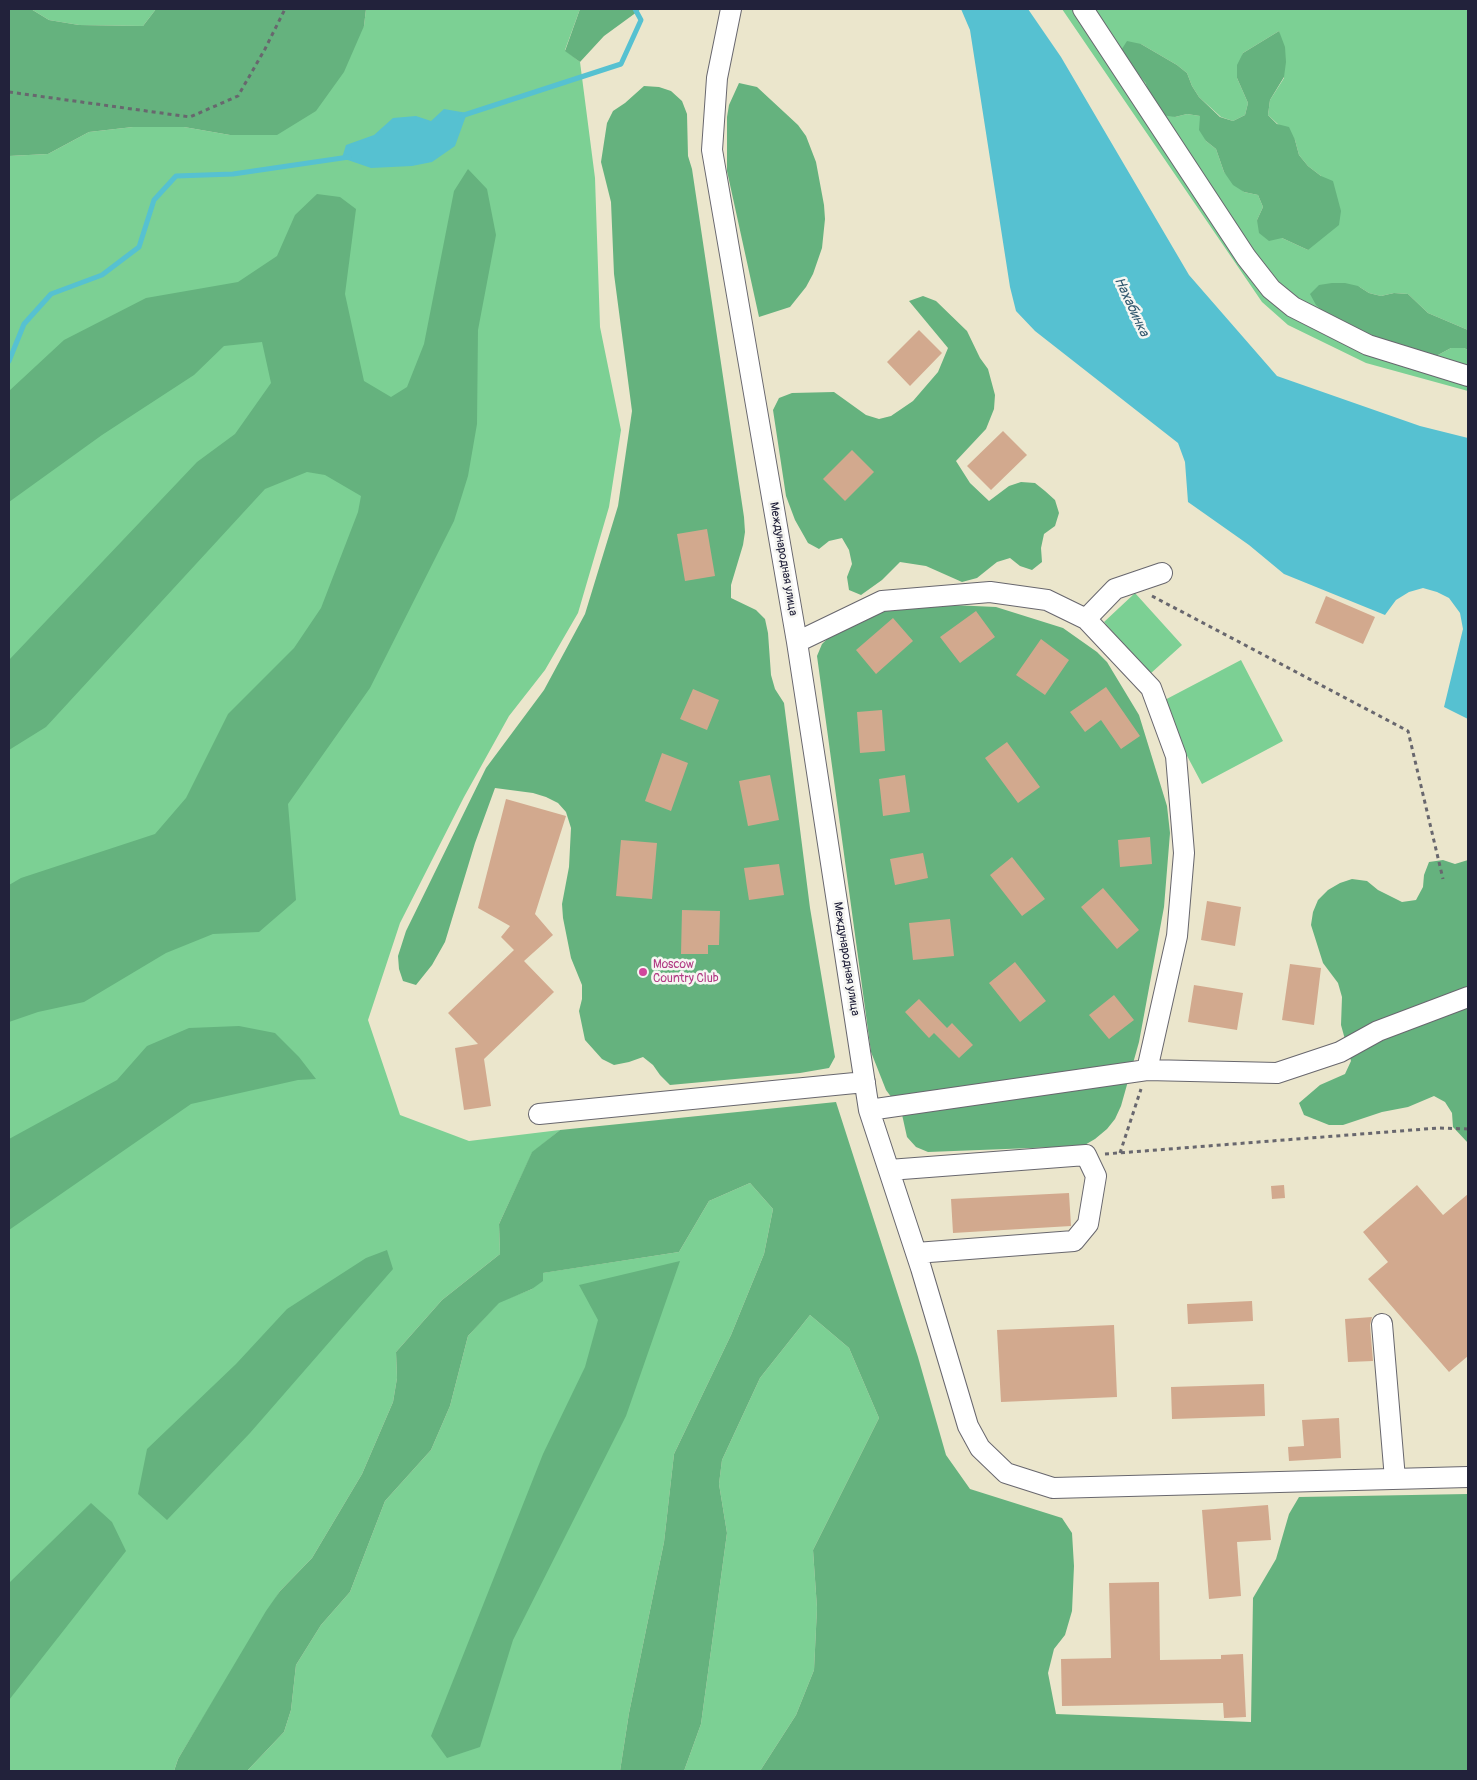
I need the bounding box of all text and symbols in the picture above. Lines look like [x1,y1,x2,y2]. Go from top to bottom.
water label: Нахабинка [1110,275,1152,339]
street label: Международная улица [766,501,800,617]
street label: Международная улица [830,901,862,1017]
place label: Moscow Country Club [653,958,719,986]
marker: Moscow Country Club [637,966,649,978]

